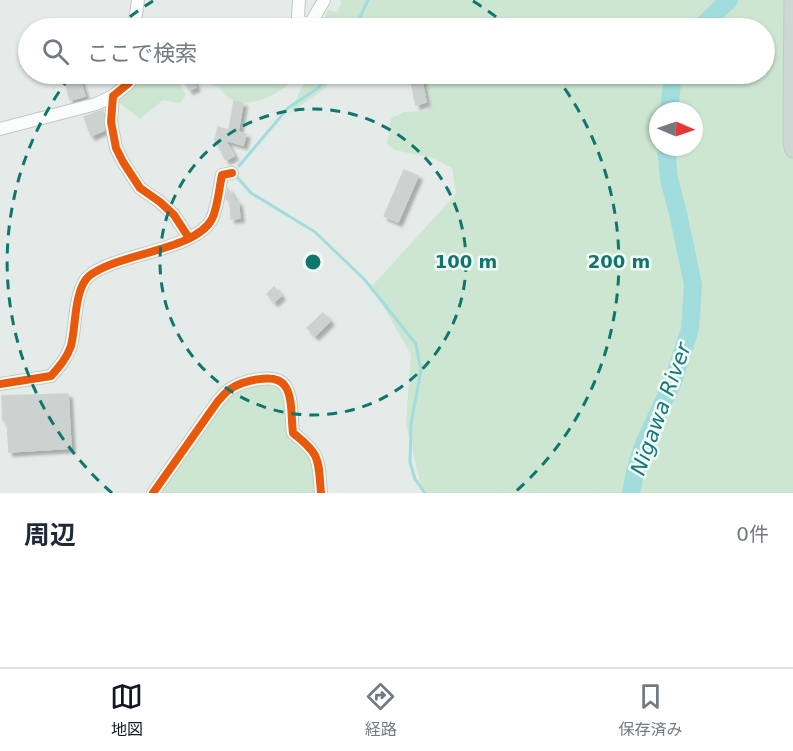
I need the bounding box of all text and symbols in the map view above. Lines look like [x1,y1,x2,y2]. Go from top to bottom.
search box [18,18,775,84]
icon: search [39,35,72,68]
text: ここで検索 [87,41,197,66]
north arrow [649,102,703,156]
text: 100 m [435,251,497,272]
text: 200 m [588,251,650,272]
centre of rings [303,252,323,272]
water label: Nigawa River [626,338,696,478]
text: 周辺 [24,520,76,550]
text: 0件 [736,522,769,546]
tab: 地図 [110,680,143,740]
tab: 経路 [364,680,397,740]
tab: 保存済み [618,680,682,740]

